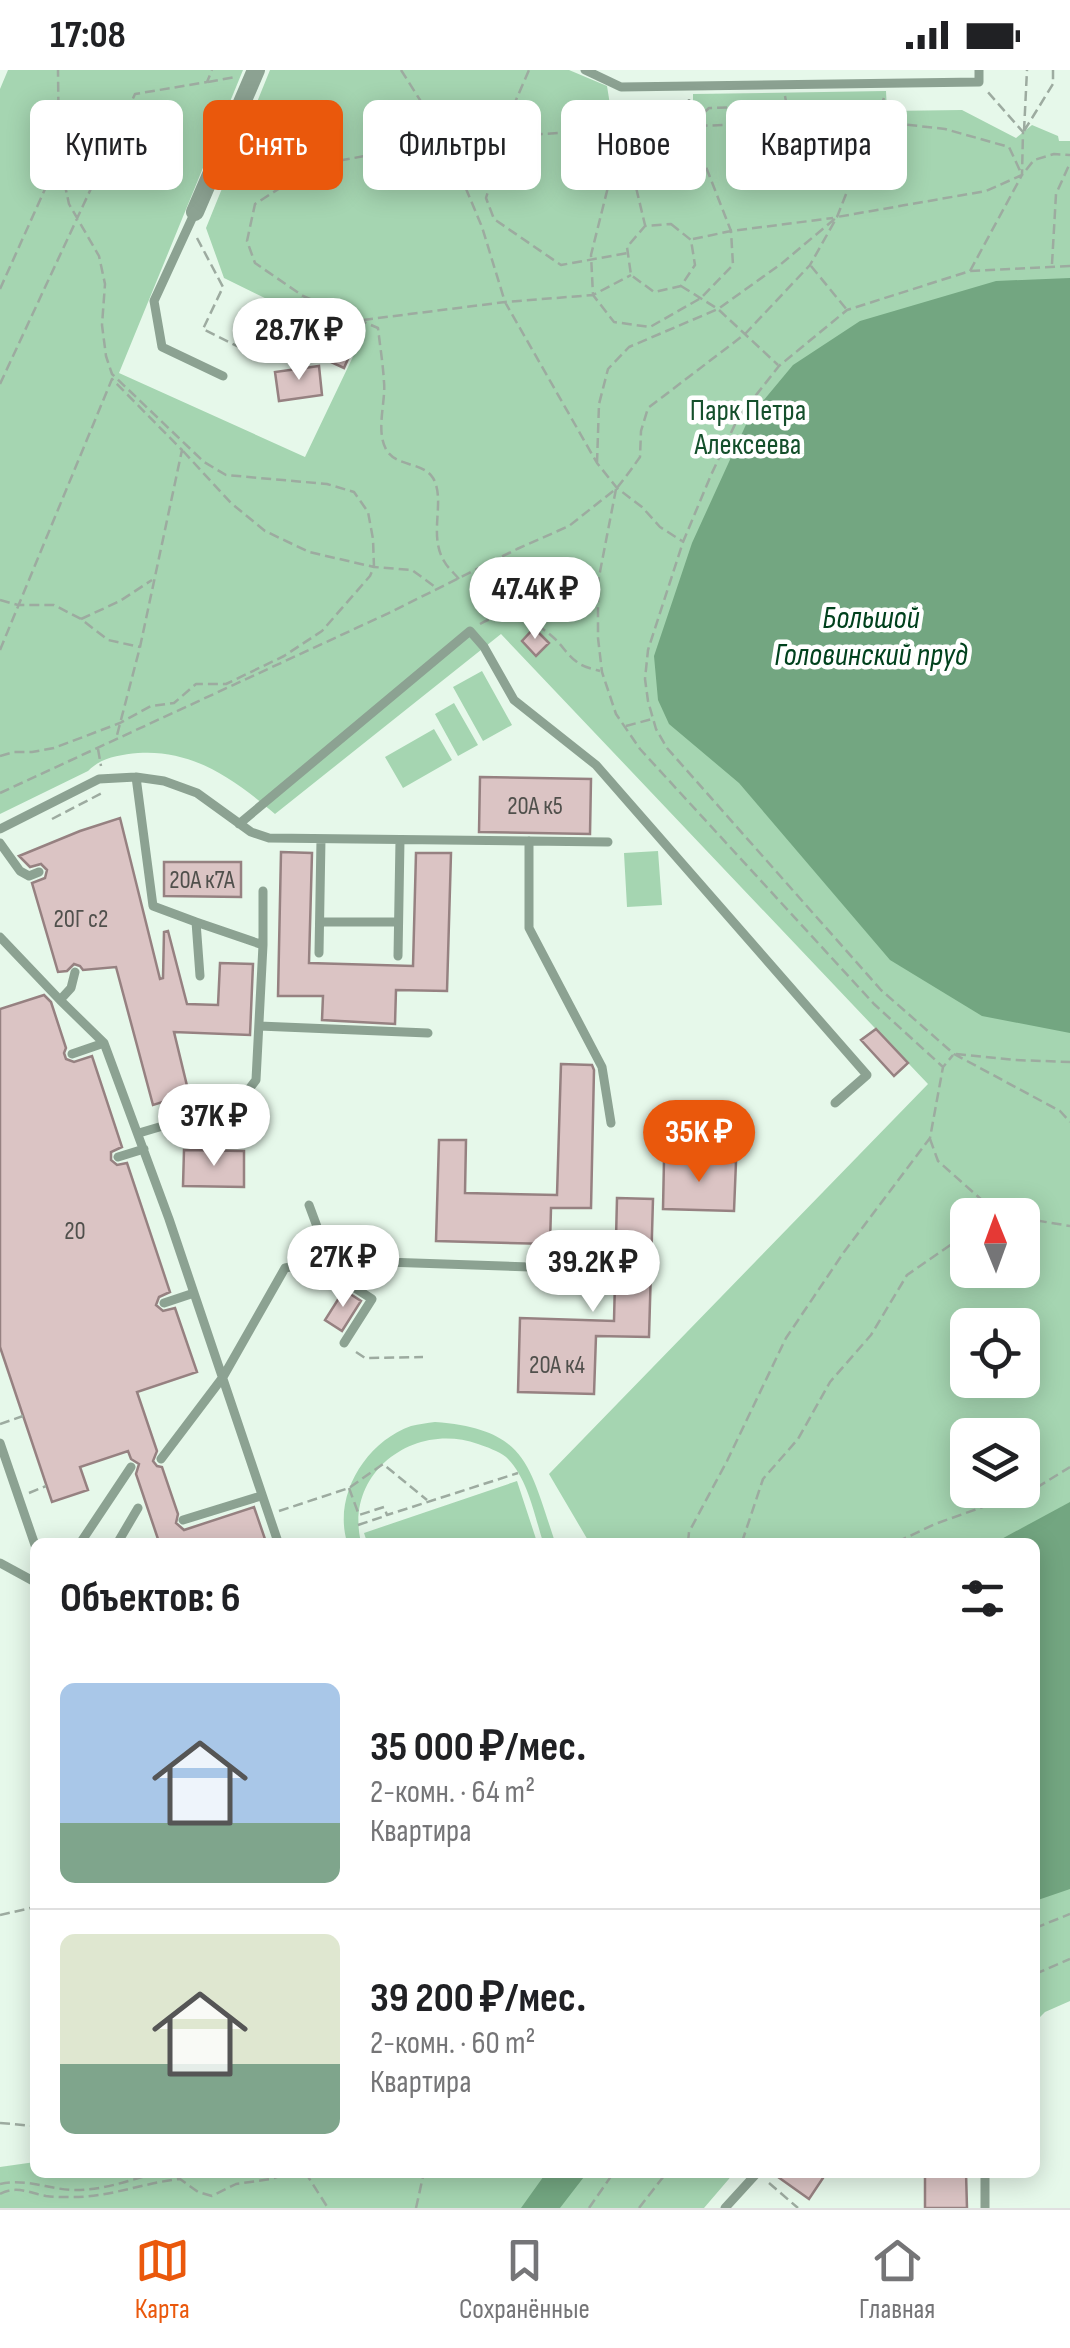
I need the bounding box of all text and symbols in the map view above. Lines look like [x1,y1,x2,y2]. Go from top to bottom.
text: 17:08 [50,13,126,58]
chip: Купить [30,100,183,190]
chip: Снять [203,100,343,190]
chip: Фильтры [363,100,541,190]
chip: Новое [561,100,706,190]
chip: Квартира [726,100,907,190]
pin: 28.7K ₽ [207,298,391,383]
text: 28.7K ₽ [255,311,343,350]
park label: Парк Петра Алексеева [690,393,806,463]
pin: 47.4K ₽ [443,557,627,642]
text: 47.4K ₽ [491,570,579,609]
water label: Большой Головинский пруд [774,599,969,675]
house number: 20А к5 [507,791,563,822]
house number: 20А к7А [169,865,235,896]
house number: 20Г с2 [54,904,108,935]
pin: 37K ₽ [144,1084,284,1169]
text: 37K ₽ [180,1097,248,1136]
pin: 35K ₽ [629,1100,769,1185]
text: 35K ₽ [665,1113,733,1152]
north arrow [950,1198,1040,1288]
map controls [950,1198,1040,1508]
house number: 20 [64,1216,86,1247]
pin: 27K ₽ [273,1225,413,1310]
pin: 39.2K ₽ [501,1230,685,1315]
text: 27K ₽ [309,1238,377,1277]
text: 39.2K ₽ [548,1243,638,1282]
button: locate [950,1308,1040,1398]
house number: 20А к4 [529,1350,585,1381]
button: layers [950,1418,1040,1508]
icon: filters [955,1571,1010,1626]
text: Объектов: 6 [60,1573,240,1624]
text: 35 000 ₽/мес. [370,1722,586,1773]
icon: home [140,1723,260,1843]
text: 2-комн. · 64 m² [370,1773,535,1812]
text: Квартира [370,1812,472,1851]
text: 39 200 ₽/мес. [370,1973,586,2024]
icon: home [140,1974,260,2094]
text: 2-комн. · 60 m² [370,2024,535,2063]
text: Квартира [370,2063,472,2102]
tab: Карта [135,2233,190,2326]
tab: Сохранённые [459,2233,590,2326]
tab: Главная [859,2233,935,2326]

